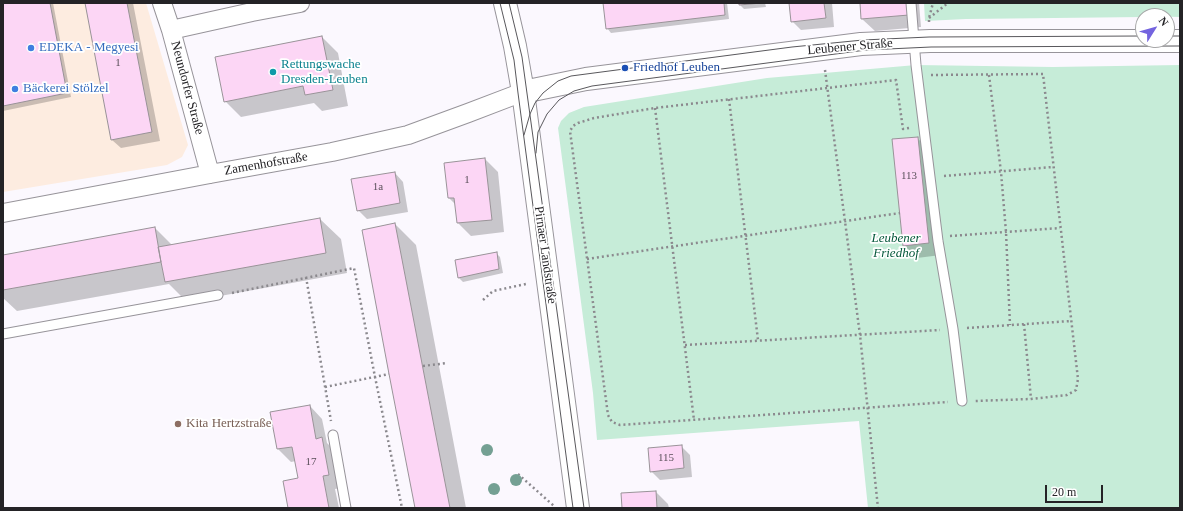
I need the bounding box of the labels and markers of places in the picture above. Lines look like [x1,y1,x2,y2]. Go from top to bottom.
place label: EDEKA - Megyesi [39,40,139,56]
marker: EDEKA - Megyesi [26,43,36,53]
place label: Rettungswache Dresden-Leuben [281,57,368,88]
place label: Friedhof Leuben [633,60,720,76]
marker: Friedhof Leuben [620,63,630,73]
marker: Rettungswache Dresden-Leuben [268,67,278,77]
place label: Bäckerei Stölzel [23,81,109,97]
marker: Bäckerei Stölzel [10,84,20,94]
place label: Kita Hertzstraße [186,416,272,432]
marker: Kita Hertzstraße [173,419,183,429]

